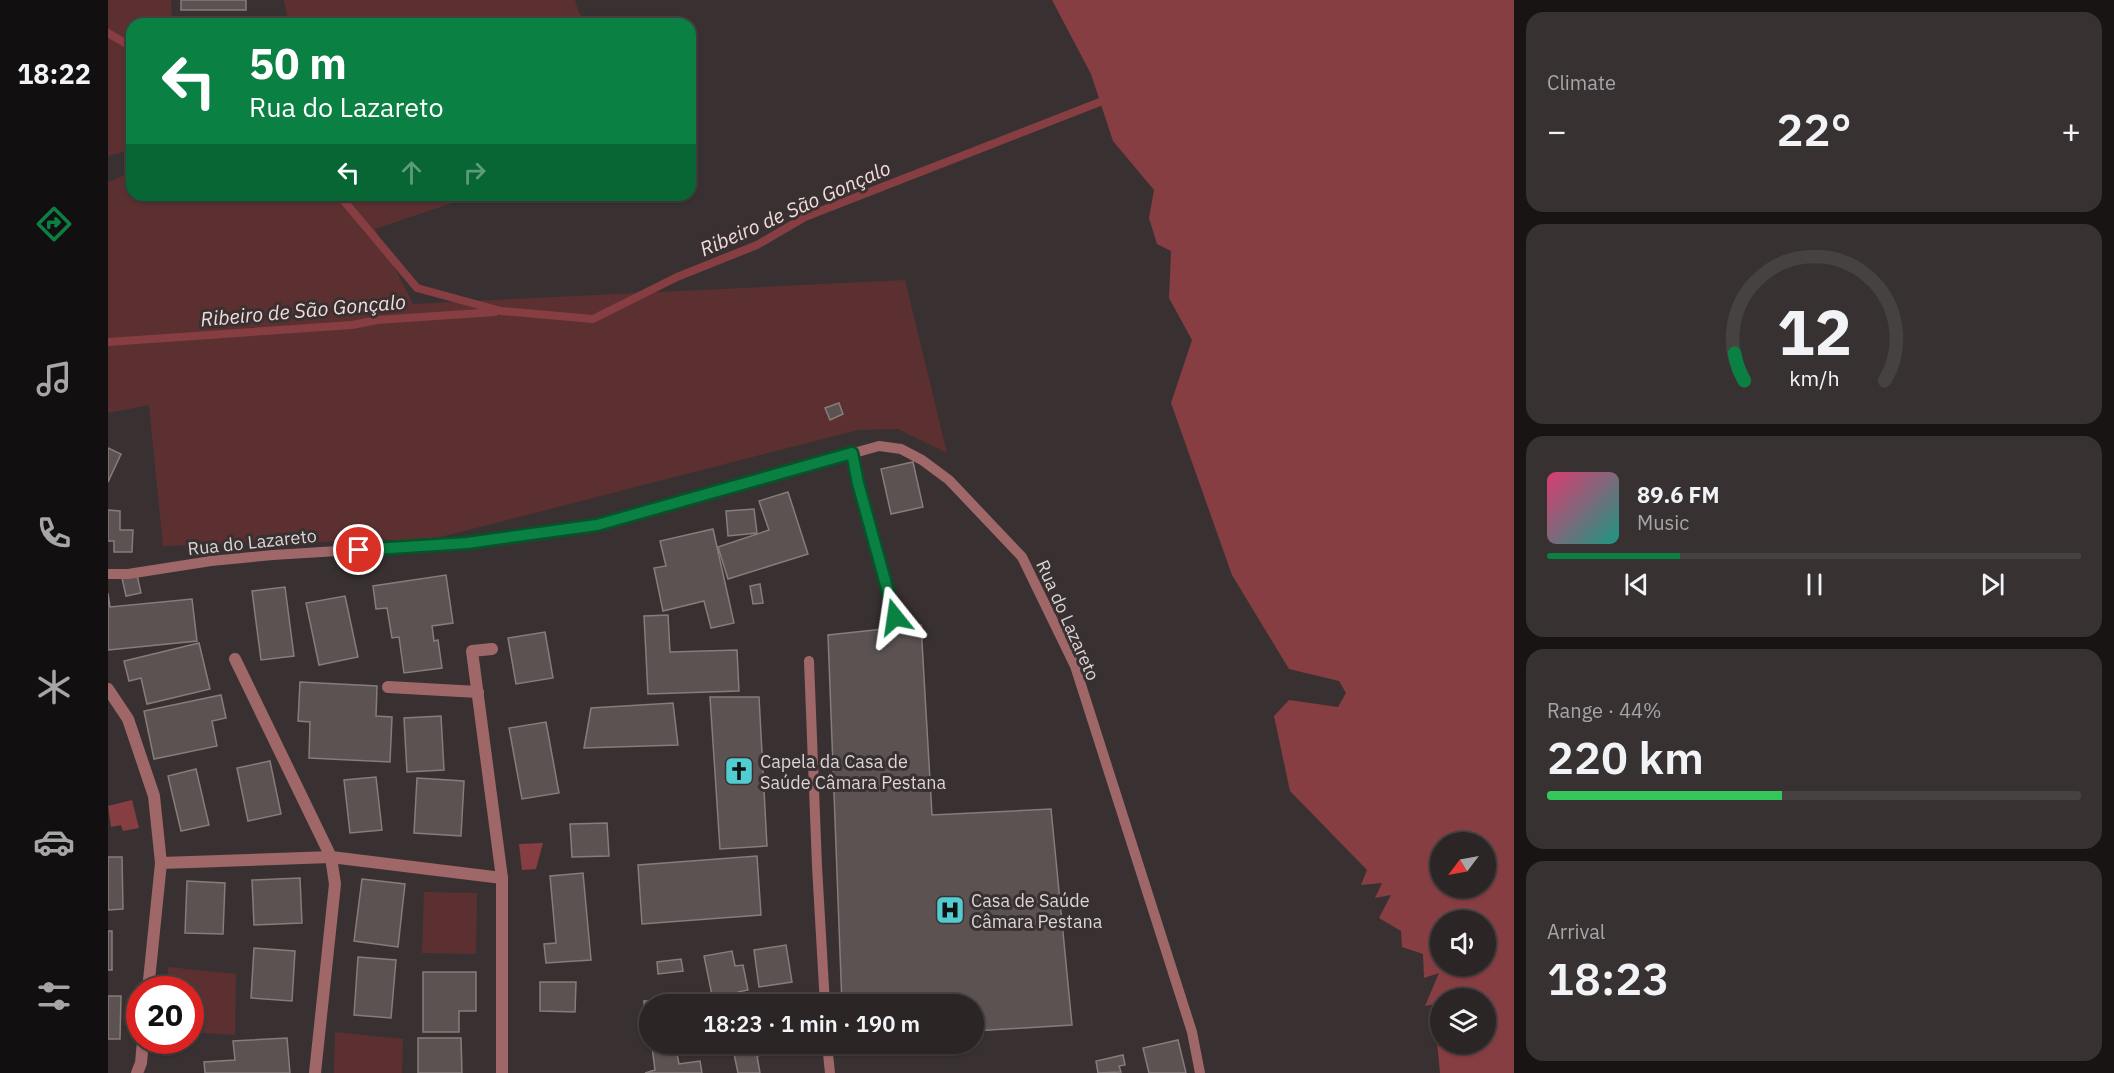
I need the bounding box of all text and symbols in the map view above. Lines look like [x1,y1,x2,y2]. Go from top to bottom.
text: 50 m [249,36,347,91]
icon: left [150,42,228,120]
text: 18:22 [17,56,91,91]
text: Climate [1547,69,1616,96]
text: Rua do Lazareto [249,89,444,124]
text: 22° [1776,100,1852,158]
text: − [1547,109,1567,152]
text: + [2061,109,2081,152]
water label: Ribeiro de São Gonçalo [695,154,895,262]
icon: left [332,156,365,189]
icon: ahead [395,156,428,189]
icon: right [458,156,491,189]
icon: directions [33,203,75,245]
water label: Ribeiro de São Gonçalo [199,288,407,332]
text: 12 [1777,291,1851,372]
icon: music [33,358,75,400]
text: km/h [1789,365,1839,393]
text: 89.6 FM [1637,480,1720,509]
text: Music [1637,509,1689,536]
icon: phone [33,512,75,554]
street label: Rua do Lazareto [186,524,318,560]
pin [333,524,384,575]
icon: arrive [342,533,375,566]
street label: Rua do Lazareto [1031,556,1105,684]
icon: previous [1620,568,1653,601]
icon: pause [1798,568,1831,601]
icon: next [1976,568,2009,601]
position arrow [863,585,927,649]
icon: climate [33,666,75,708]
text: Range · 44% [1547,697,1662,724]
text: 220 km [1547,728,1704,786]
place label: Capela da Casa de Saúde Câmara Pestana [760,750,947,794]
church icon: Capela da Casa de Saúde Câmara Pestana [723,755,755,787]
icon: car [33,821,75,863]
north arrow [1430,832,1496,898]
map controls [1430,832,1496,1054]
place label: Casa de Saúde Câmara Pestana [971,889,1103,933]
hospital icon: Casa de Saúde Câmara Pestana [934,894,966,926]
button: sound [1430,910,1496,976]
text: Arrival [1547,918,1605,945]
text: 18:23 [1547,949,1669,1007]
icon: filters [33,975,75,1017]
speed limit sign: 20 [126,976,204,1054]
button: layers [1430,988,1496,1054]
text: 18:23 · 1 min · 190 m [703,1009,920,1038]

